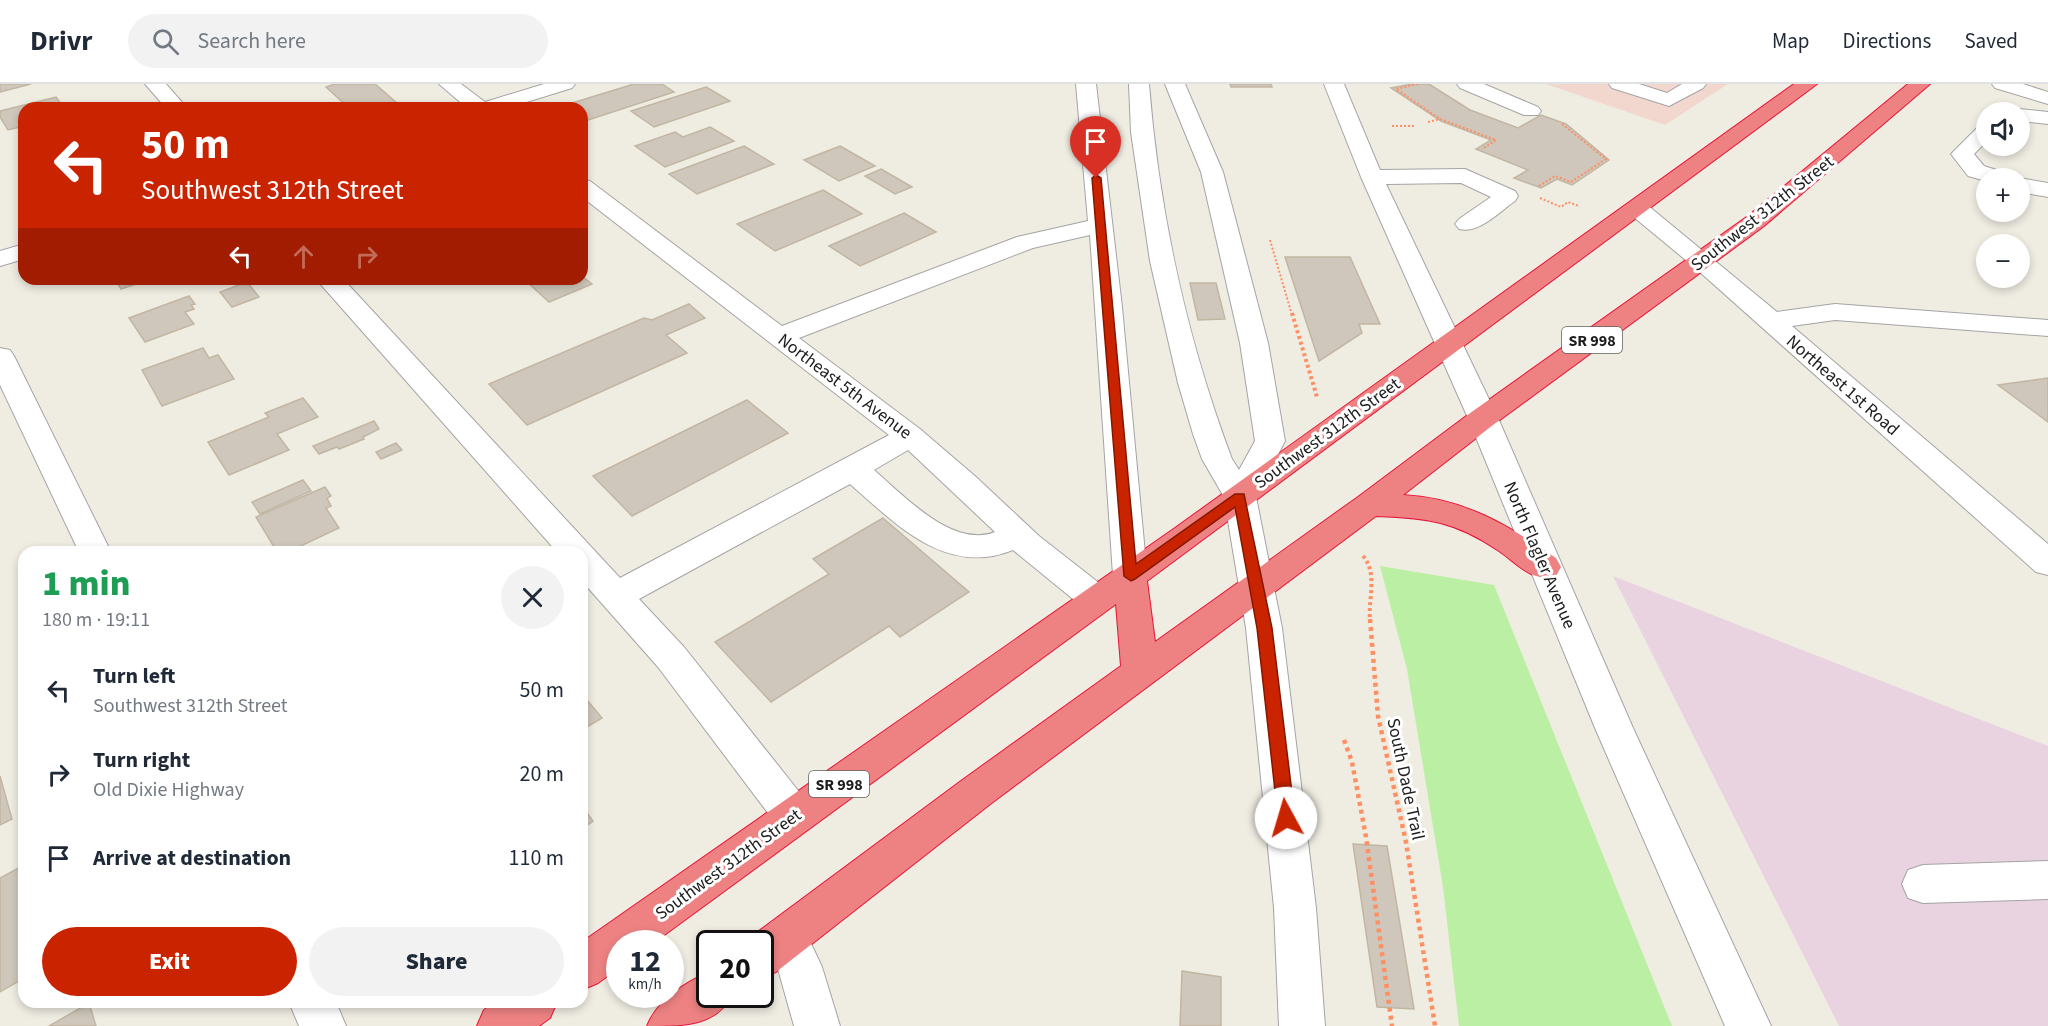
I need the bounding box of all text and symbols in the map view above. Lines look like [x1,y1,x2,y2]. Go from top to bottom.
search box [128,14,548,68]
text: Drivr [30,21,92,61]
icon: search [149,25,182,58]
text: Search here [197,25,306,57]
text: Map [1772,26,1810,56]
text: Directions [1843,26,1931,56]
text: Saved [1964,26,2018,56]
map controls [1976,102,2030,288]
button: sound [1976,102,2030,156]
text: 50 m [141,115,230,175]
pin [1070,116,1121,178]
icon: arrive [1079,125,1112,158]
icon: left [42,126,120,204]
street label: Southwest 312th Street [1686,150,1839,277]
button: + [1976,168,2030,222]
text: Southwest 312th Street [141,171,404,210]
button: − [1976,234,2030,288]
icon: left [224,240,257,273]
icon: ahead [287,240,320,273]
icon: right [350,240,383,273]
road number: SR 998 [1562,327,1622,353]
street label: Northeast 5th Avenue [772,328,917,445]
street label: Northeast 1st Road [1781,329,1905,442]
street label: Southwest 312th Street [1249,372,1405,495]
street label: North Flagler Avenue [1497,478,1582,633]
text: 1 min [42,558,130,609]
button: close [501,566,564,629]
text: 180 m · 19:11 [42,606,150,634]
text: Turn left [93,660,175,692]
icon: left [42,674,75,707]
text: 50 m [519,674,564,706]
text: Southwest 312th Street [93,692,288,720]
street label: South Dade Trail [1380,716,1431,842]
text: Turn right [93,744,190,776]
icon: right [42,758,75,791]
text: 20 m [519,758,564,790]
road number: SR 998 [809,771,869,797]
text: Old Dixie Highway [93,776,244,804]
position arrow [1254,786,1318,850]
street label: Southwest 312th Street [650,803,806,926]
icon: arrive [42,842,75,875]
text: Arrive at destination [93,842,291,874]
text: 110 m [509,842,564,874]
button: Exit [42,927,297,996]
button: Share [309,927,564,996]
speed limit sign: 20 [696,930,774,1008]
text: 12 [629,940,661,983]
text: km/h [628,974,662,995]

